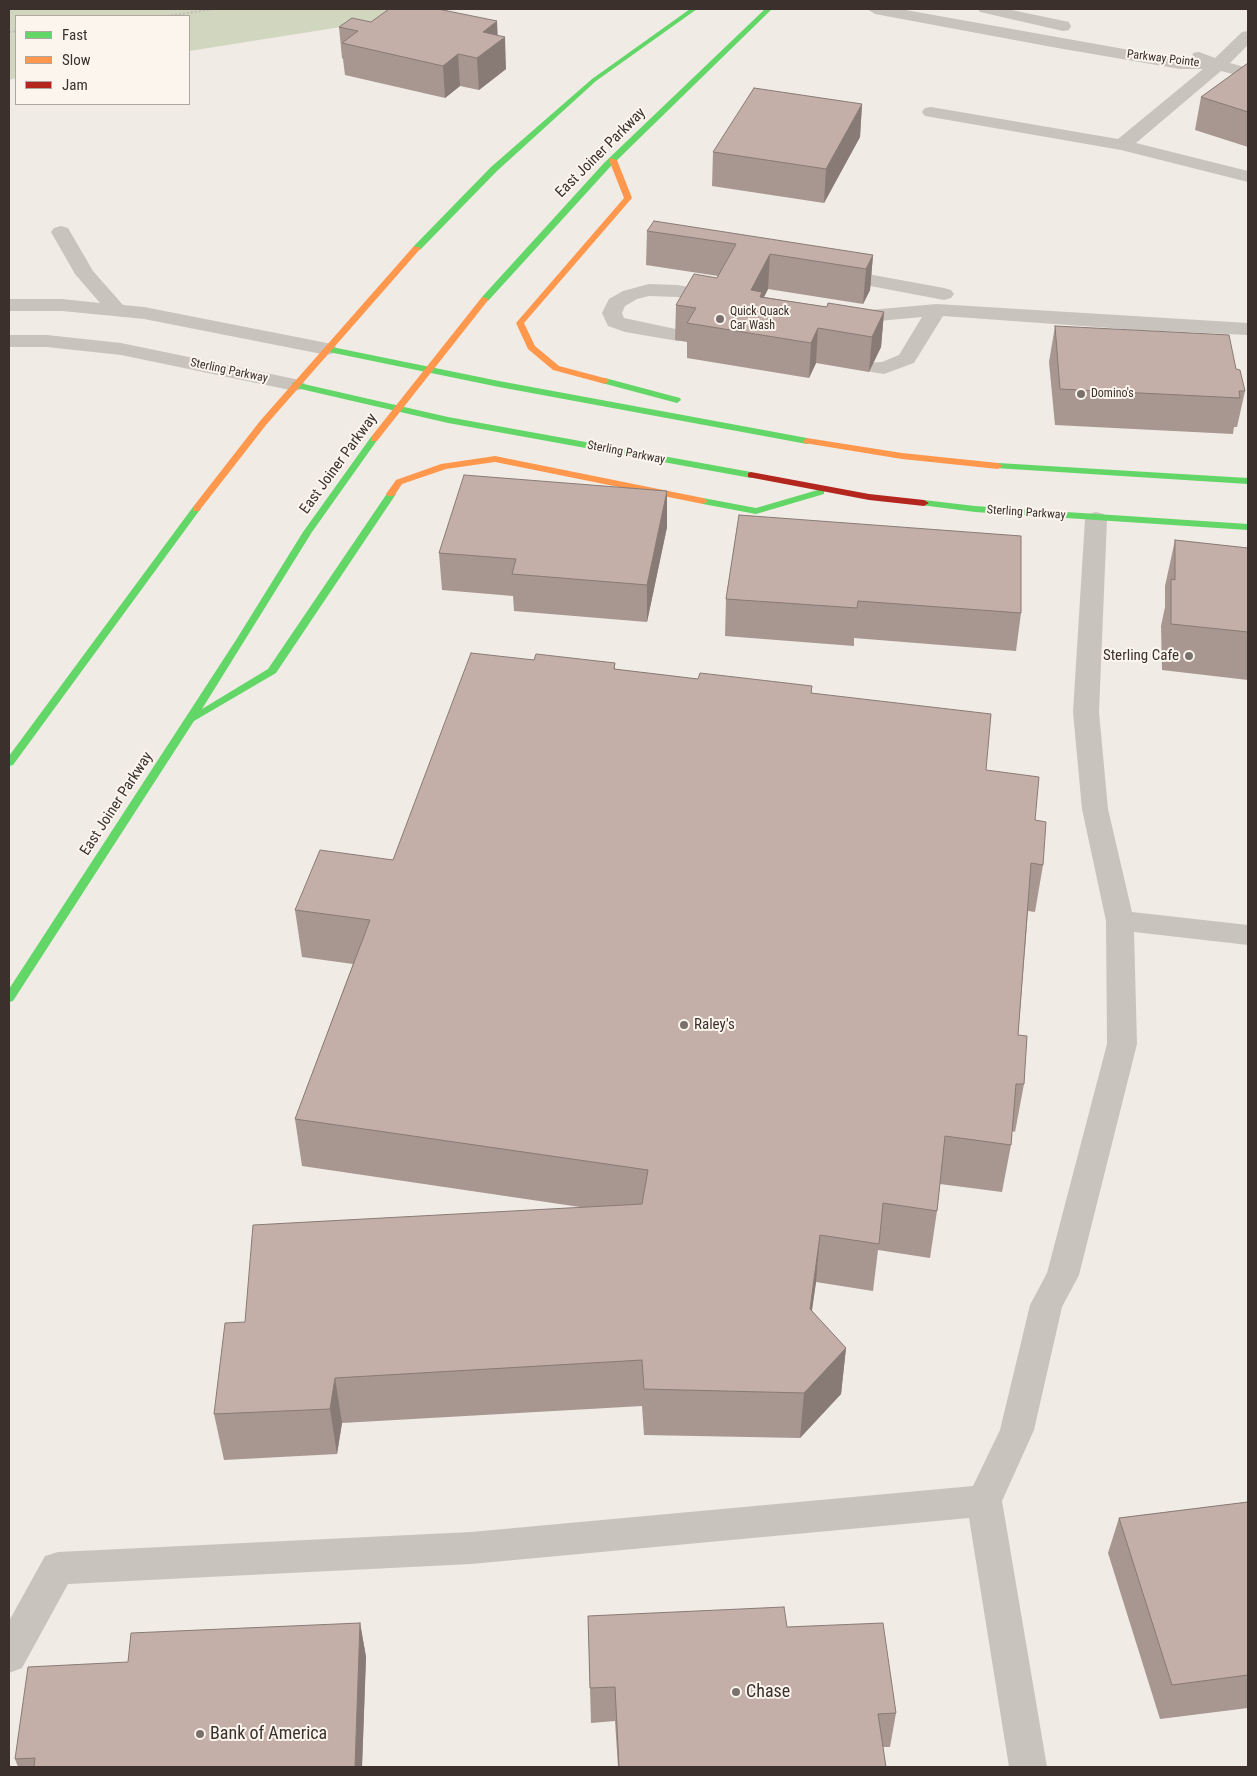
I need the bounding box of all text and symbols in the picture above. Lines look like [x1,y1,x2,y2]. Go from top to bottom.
legend [15,15,190,105]
text: Fast [62,26,87,44]
street label: Parkway Pointe [1126,47,1200,71]
text: Slow [62,51,91,69]
text: Jam [62,76,88,94]
street label: East Joiner Parkway [552,104,650,202]
place label: Quick Quack Car Wash [730,305,789,333]
marker: Quick Quack Car Wash [714,313,726,325]
street label: Sterling Parkway [189,356,269,386]
place label: Domino's [1091,387,1134,401]
marker: Domino's [1075,388,1087,400]
street label: East Joiner Parkway [297,410,381,518]
street label: Sterling Parkway [586,438,666,468]
street label: Sterling Parkway [986,503,1066,523]
place label: Sterling Cafe [1103,647,1179,665]
marker: Sterling Cafe [1183,650,1195,662]
street label: East Joiner Parkway [77,749,157,859]
place label: Raley's [694,1016,735,1034]
marker: Raley's [678,1019,690,1031]
place label: Chase [746,1681,790,1703]
marker: Chase [730,1686,742,1698]
place label: Bank of America [210,1723,327,1745]
marker: Bank of America [194,1728,206,1740]

